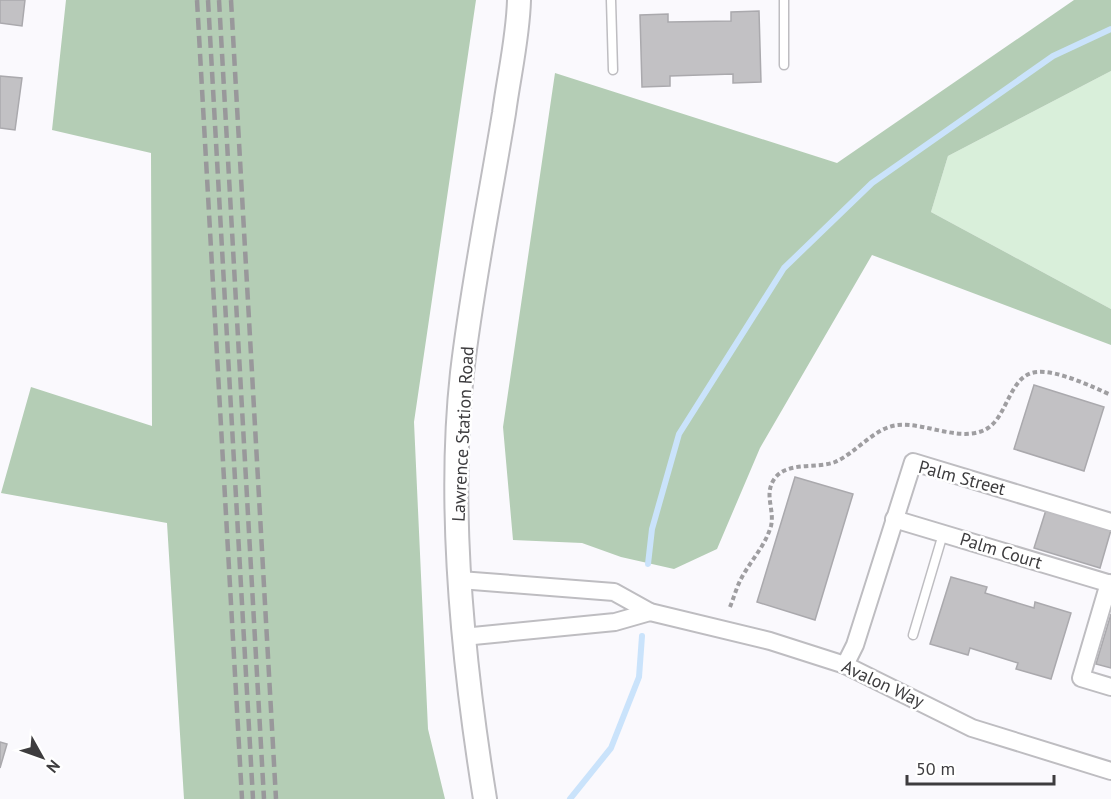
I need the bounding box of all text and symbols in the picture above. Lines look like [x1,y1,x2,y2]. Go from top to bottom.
street label: Lawrence Station Road [446,346,479,522]
street label: Palm Street [916,455,1008,500]
street label: Palm Court [957,527,1045,574]
street label: Avalon Way [838,654,929,713]
north arrow [12,727,72,787]
scale bar [907,748,1054,786]
text: N [42,756,65,777]
text: 50 m [916,757,955,780]

